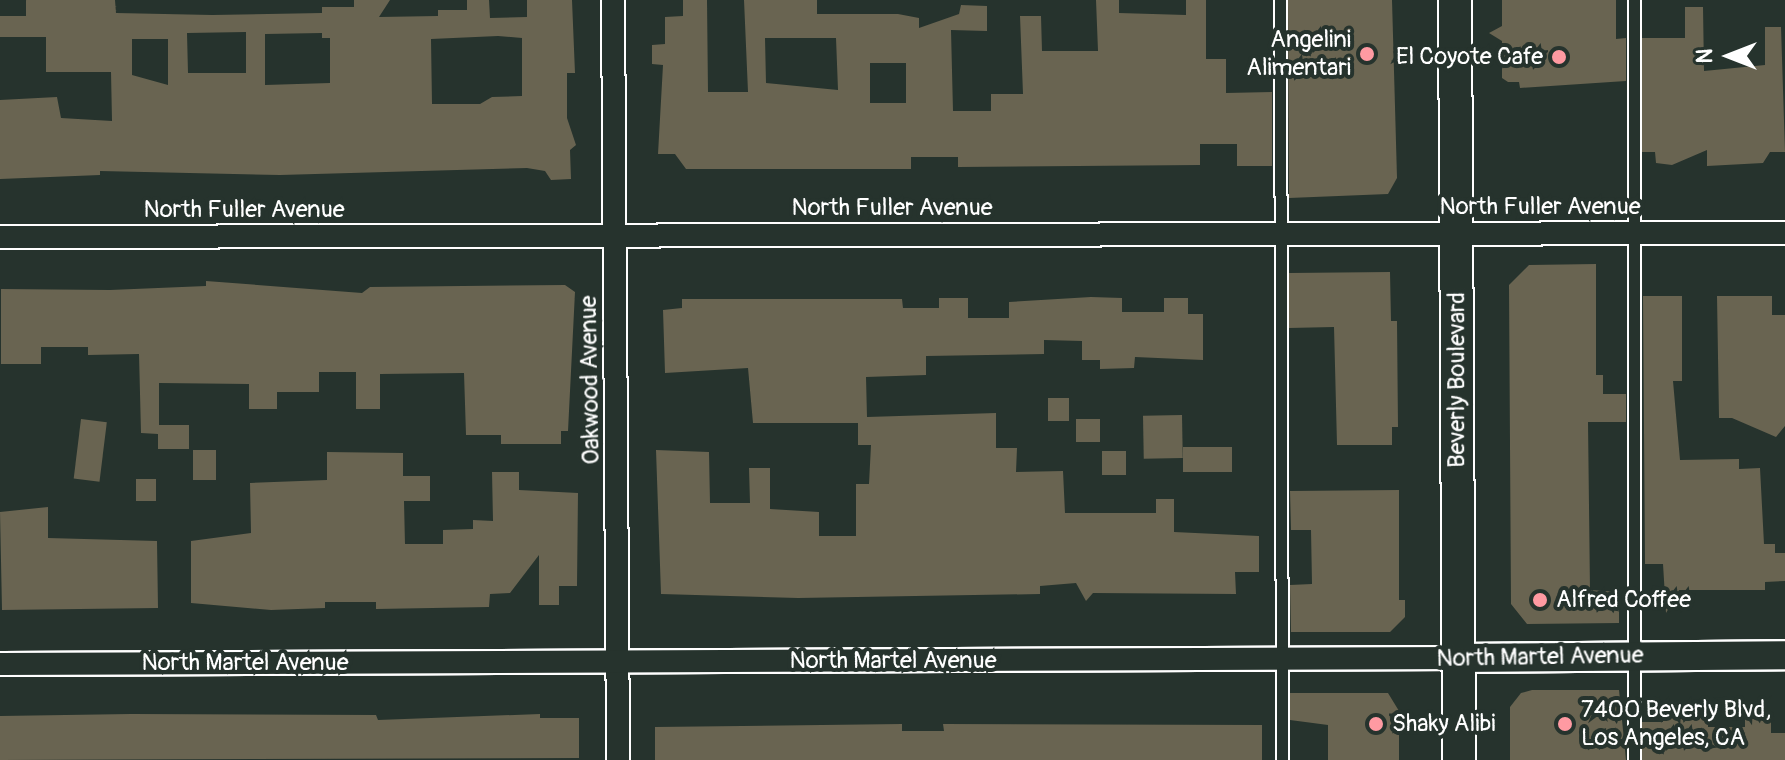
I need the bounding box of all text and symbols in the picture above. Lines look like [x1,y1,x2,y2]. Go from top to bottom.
north arrow [1689,16,1769,96]
place label: Angelini Alimentari [1246,26,1351,82]
place label: El Coyote Cafe [1396,43,1543,71]
marker: Angelini Alimentari [1358,45,1376,63]
marker: El Coyote Cafe [1550,48,1568,66]
text: N [1691,49,1719,63]
street label: North Fuller Avenue [1439,193,1641,221]
street label: North Fuller Avenue [791,194,993,222]
street label: North Fuller Avenue [143,196,345,224]
street label: Beverly Boulevard [1443,292,1471,468]
street label: Oakwood Avenue [574,295,606,465]
place label: Alfred Coffee [1556,586,1691,614]
marker: Alfred Coffee [1531,591,1549,609]
street label: North Martel Avenue [1436,641,1644,673]
street label: North Martel Avenue [789,647,997,675]
street label: North Martel Avenue [141,649,349,677]
place label: 7400 Beverly Blvd, Los Angeles, CA [1581,696,1771,752]
place label: Shaky Alibi [1392,710,1495,738]
marker: Shaky Alibi [1367,715,1385,733]
marker: 7400 Beverly Blvd, Los Angeles, CA [1556,715,1574,733]

